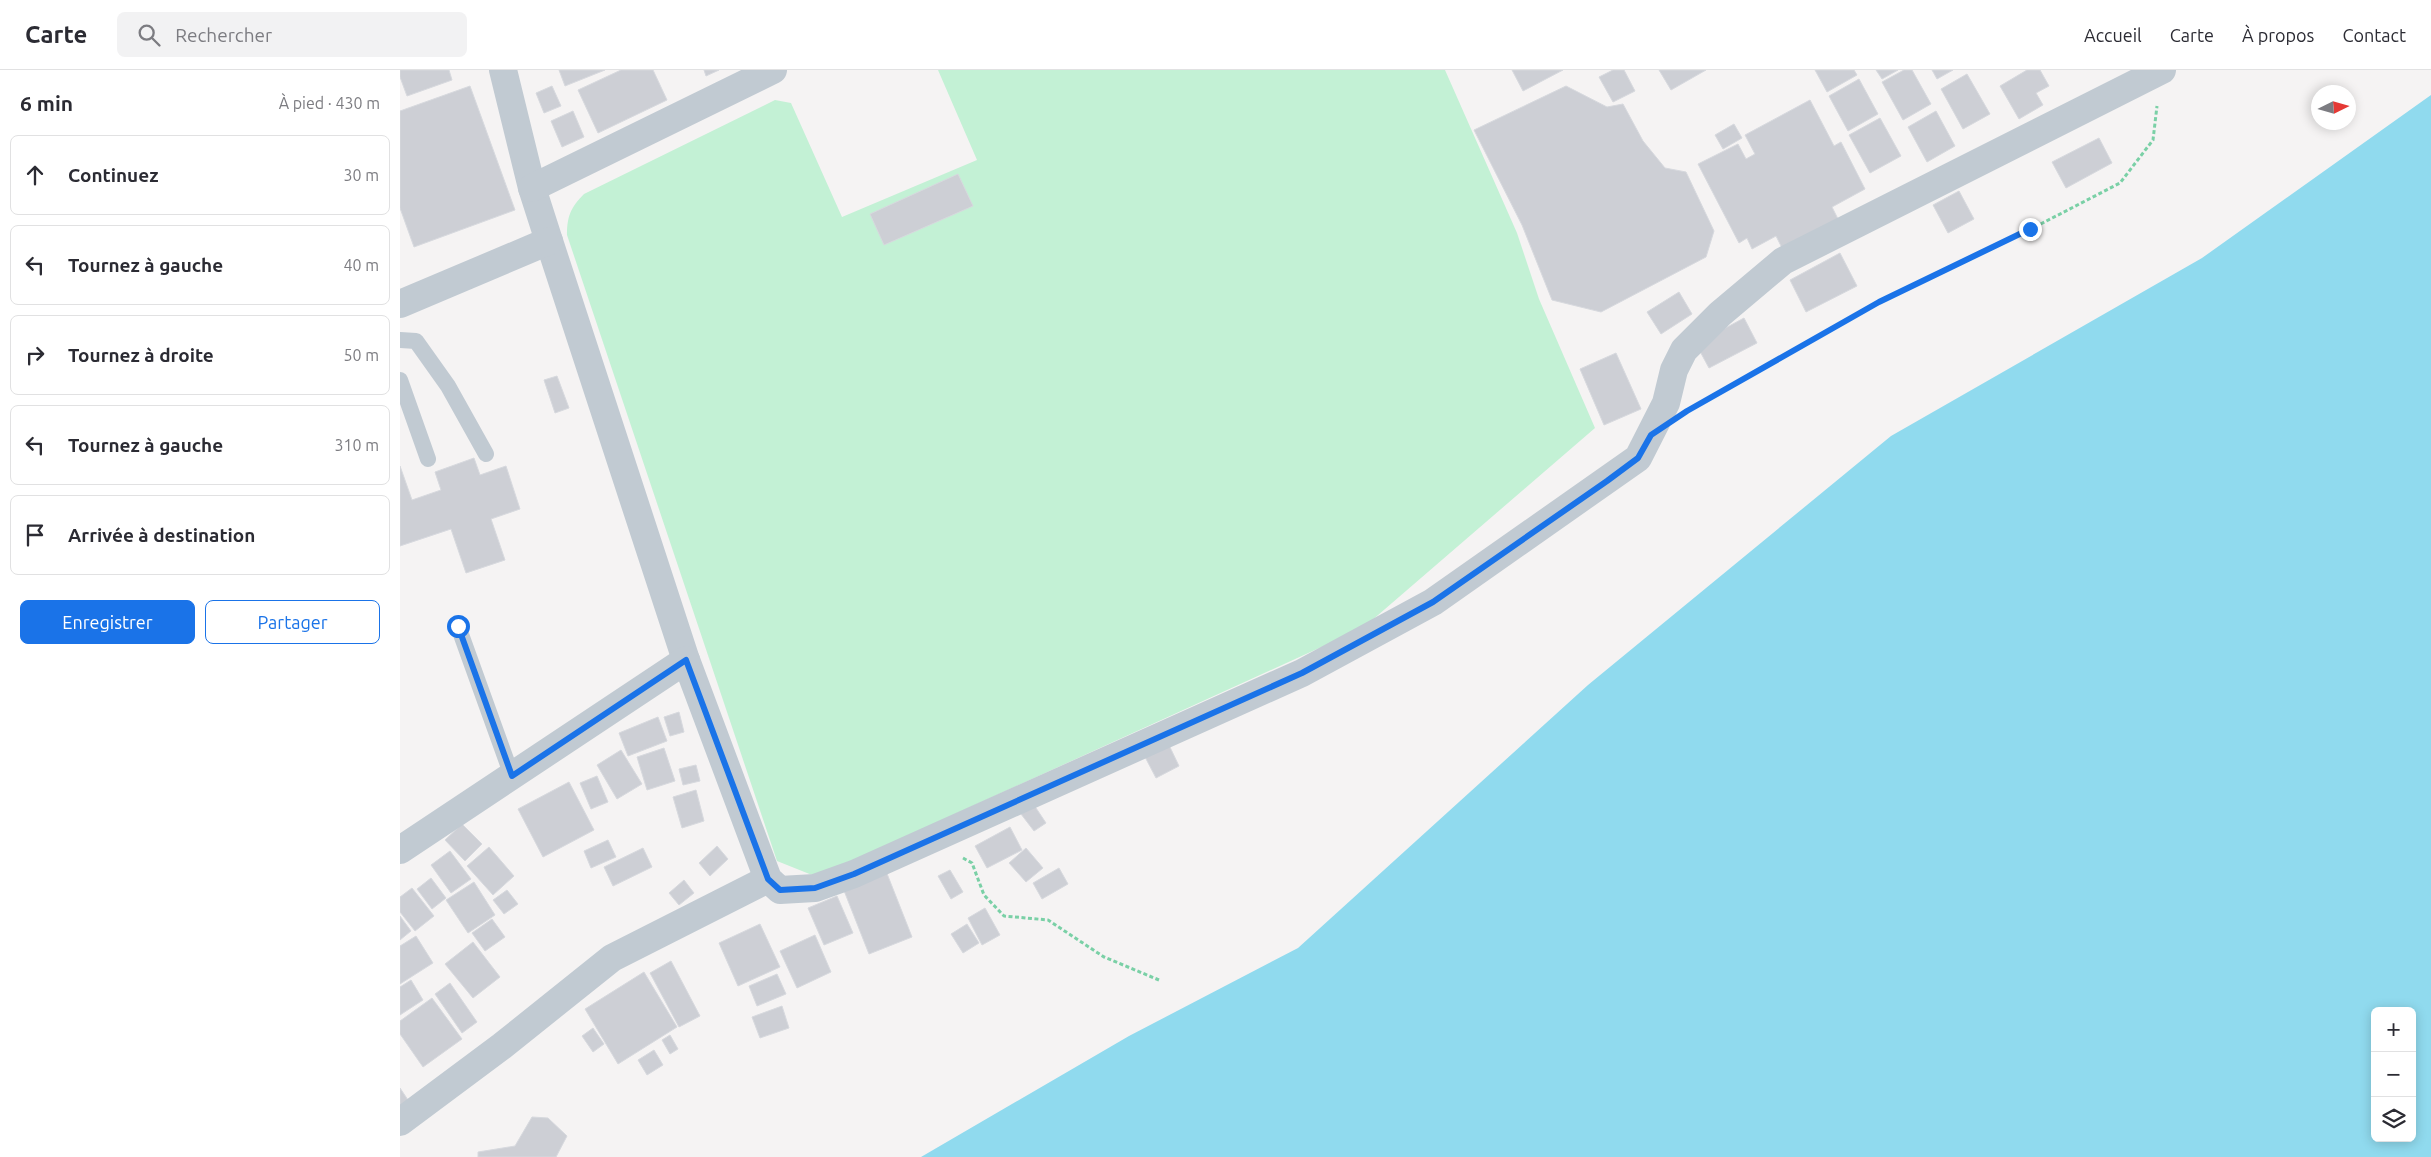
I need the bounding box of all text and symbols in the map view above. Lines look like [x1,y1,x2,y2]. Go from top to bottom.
search box [117,12,467,57]
text: Carte [25,21,87,48]
icon: search [135,21,163,49]
text: Rechercher [175,24,272,46]
text: Accueil [2084,25,2142,45]
text: Carte [2170,25,2214,45]
text: À propos [2242,25,2314,45]
text: Contact [2342,25,2406,45]
north arrow [2311,85,2356,130]
text: 6 min [20,91,73,115]
text: À pied · 430 m [279,94,380,112]
icon: ahead [21,161,49,189]
text: Continuez [68,164,158,186]
text: 30 m [343,166,379,184]
route end [2019,218,2042,241]
icon: left [21,251,49,279]
text: Tournez à gauche [68,254,223,276]
text: 40 m [343,256,379,274]
icon: right [21,341,49,369]
text: Tournez à droite [68,344,214,366]
text: 50 m [343,346,379,364]
icon: left [21,431,49,459]
text: Tournez à gauche [68,434,223,456]
text: 310 m [334,436,379,454]
icon: arrive [21,521,49,549]
text: Arrivée à destination [68,524,255,546]
button: Enregistrer [20,600,195,644]
button: Partager [205,600,380,644]
route start [447,615,470,638]
map controls [2371,1007,2416,1142]
button: + [2371,1007,2416,1052]
button: − [2371,1052,2416,1097]
button: layers [2371,1097,2416,1142]

